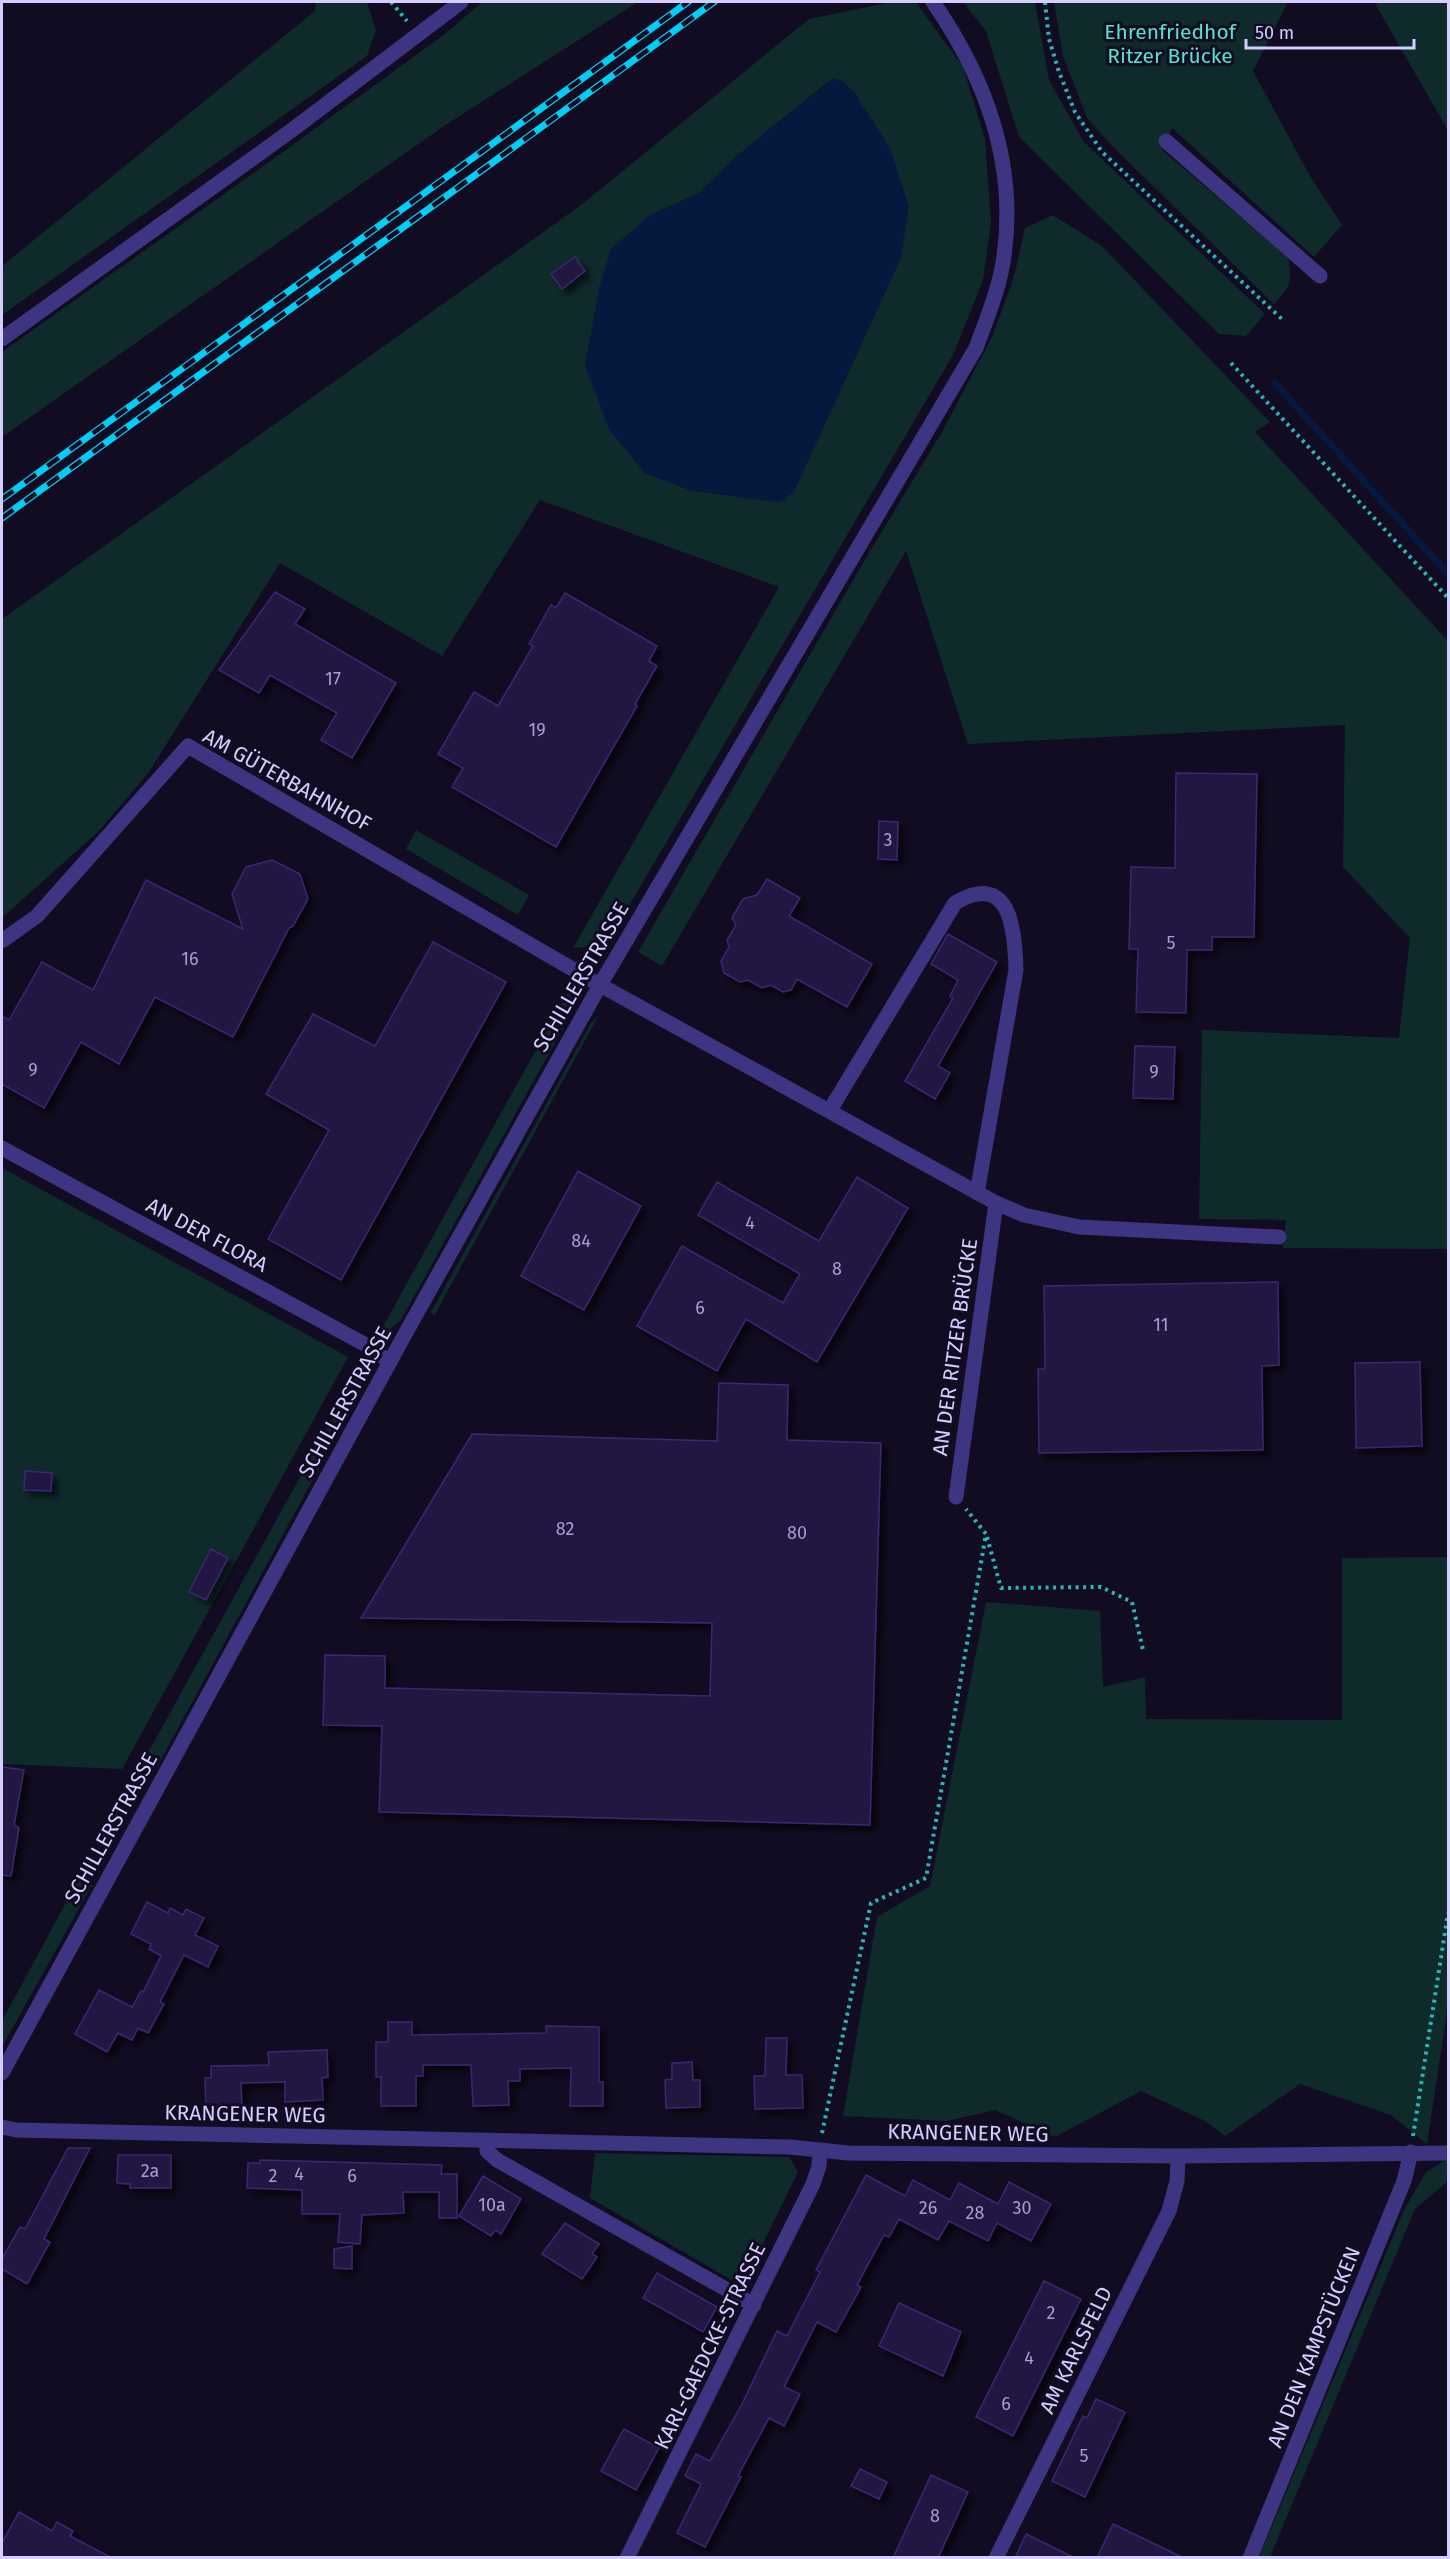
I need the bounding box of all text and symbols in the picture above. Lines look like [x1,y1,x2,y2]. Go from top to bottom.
scale bar [1246,12,1414,50]
park label: Ehrenfriedhof Ritzer Brücke [1104,19,1238,69]
text: 50 m [1255,22,1294,44]
house number: 17 [325,668,341,690]
house number: 19 [528,719,546,741]
street label: AM GÜTERBAHNHOF [198,723,376,837]
house number: 3 [884,829,892,851]
street label: SCHILLERSTRASSE [528,897,634,1057]
house number: 5 [1166,932,1176,954]
house number: 16 [181,948,199,970]
house number: 9 [28,1059,38,1081]
house number: 9 [1149,1061,1159,1083]
street label: AN DER FLORA [142,1192,272,1278]
house number: 4 [745,1212,755,1234]
house number: 84 [571,1230,591,1252]
street label: AN DER RITZER BRÜCKE [927,1237,983,1457]
house number: 8 [832,1258,842,1280]
house number: 6 [695,1297,705,1319]
house number: 11 [1153,1314,1169,1336]
street label: SCHILLERSTRASSE [293,1322,397,1482]
house number: 82 [556,1518,574,1540]
house number: 80 [787,1522,807,1544]
street label: SCHILLERSTRASSE [59,1748,163,1908]
street label: KRANGENER WEG [164,2100,326,2128]
street label: KRANGENER WEG [887,2119,1049,2147]
house number: 2a [141,2160,159,2182]
house number: 4 [294,2163,304,2185]
house number: 2 [269,2165,278,2187]
house number: 6 [347,2165,357,2187]
house number: 10a [478,2194,506,2216]
house number: 26 [919,2197,937,2219]
house number: 30 [1012,2197,1032,2219]
house number: 28 [966,2202,984,2224]
street label: KARL-GAEDCKE-STRASSE [649,2238,771,2454]
street label: AN DEN KAMPSTÜCKEN [1262,2243,1366,2451]
street label: AM KARLSFELD [1034,2282,1118,2418]
house number: 2 [1047,2302,1056,2324]
house number: 4 [1024,2347,1034,2369]
house number: 6 [1001,2393,1011,2415]
house number: 5 [1079,2445,1089,2467]
house number: 8 [930,2505,940,2527]

